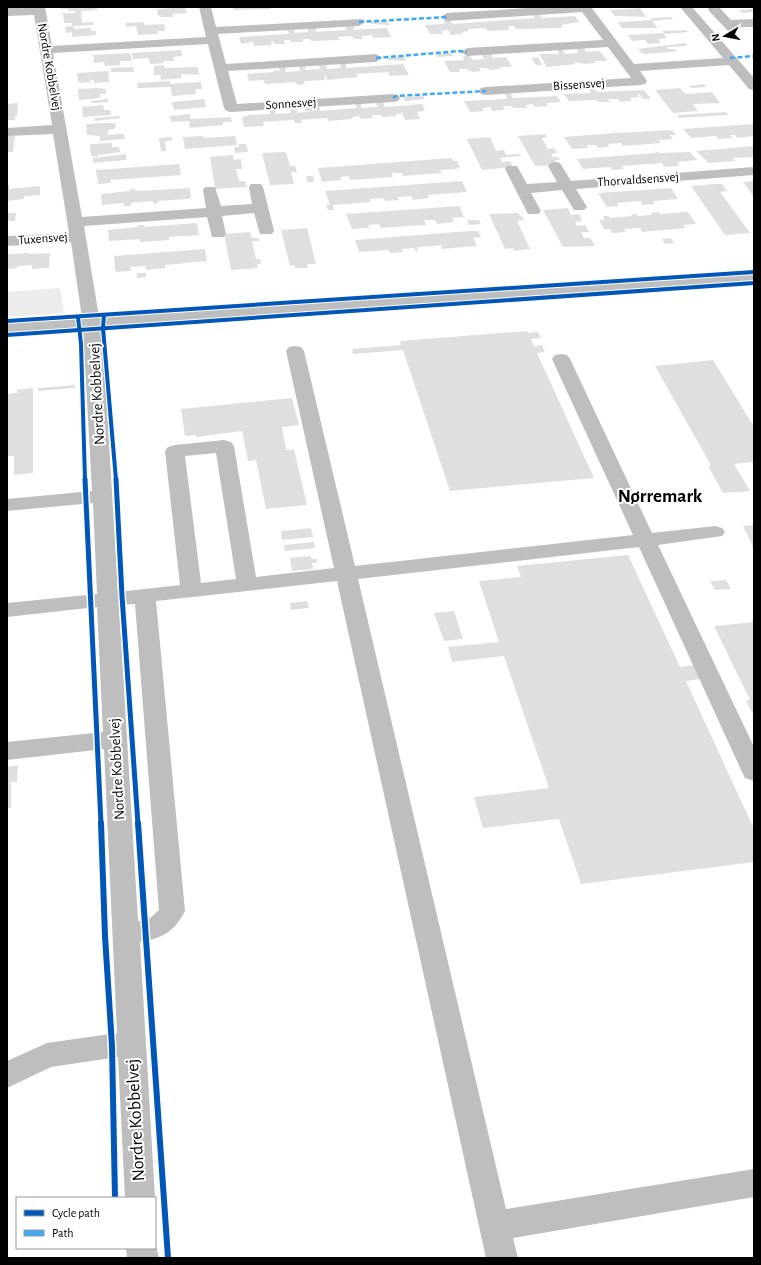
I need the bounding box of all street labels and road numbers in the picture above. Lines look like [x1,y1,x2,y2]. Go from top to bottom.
street label: Nordre Kobbelvej [35,22,63,112]
street label: Bissensvej [553,77,605,93]
street label: Sonnesvej [265,96,317,112]
street label: Thorvaldsensvej [597,171,679,189]
street label: Tuxensvej [18,231,68,247]
street label: Nordre Kobbelvej [87,343,107,445]
street label: Nordre Kobbelvej [107,718,127,820]
street label: Nordre Kobbelvej [124,1058,148,1182]

